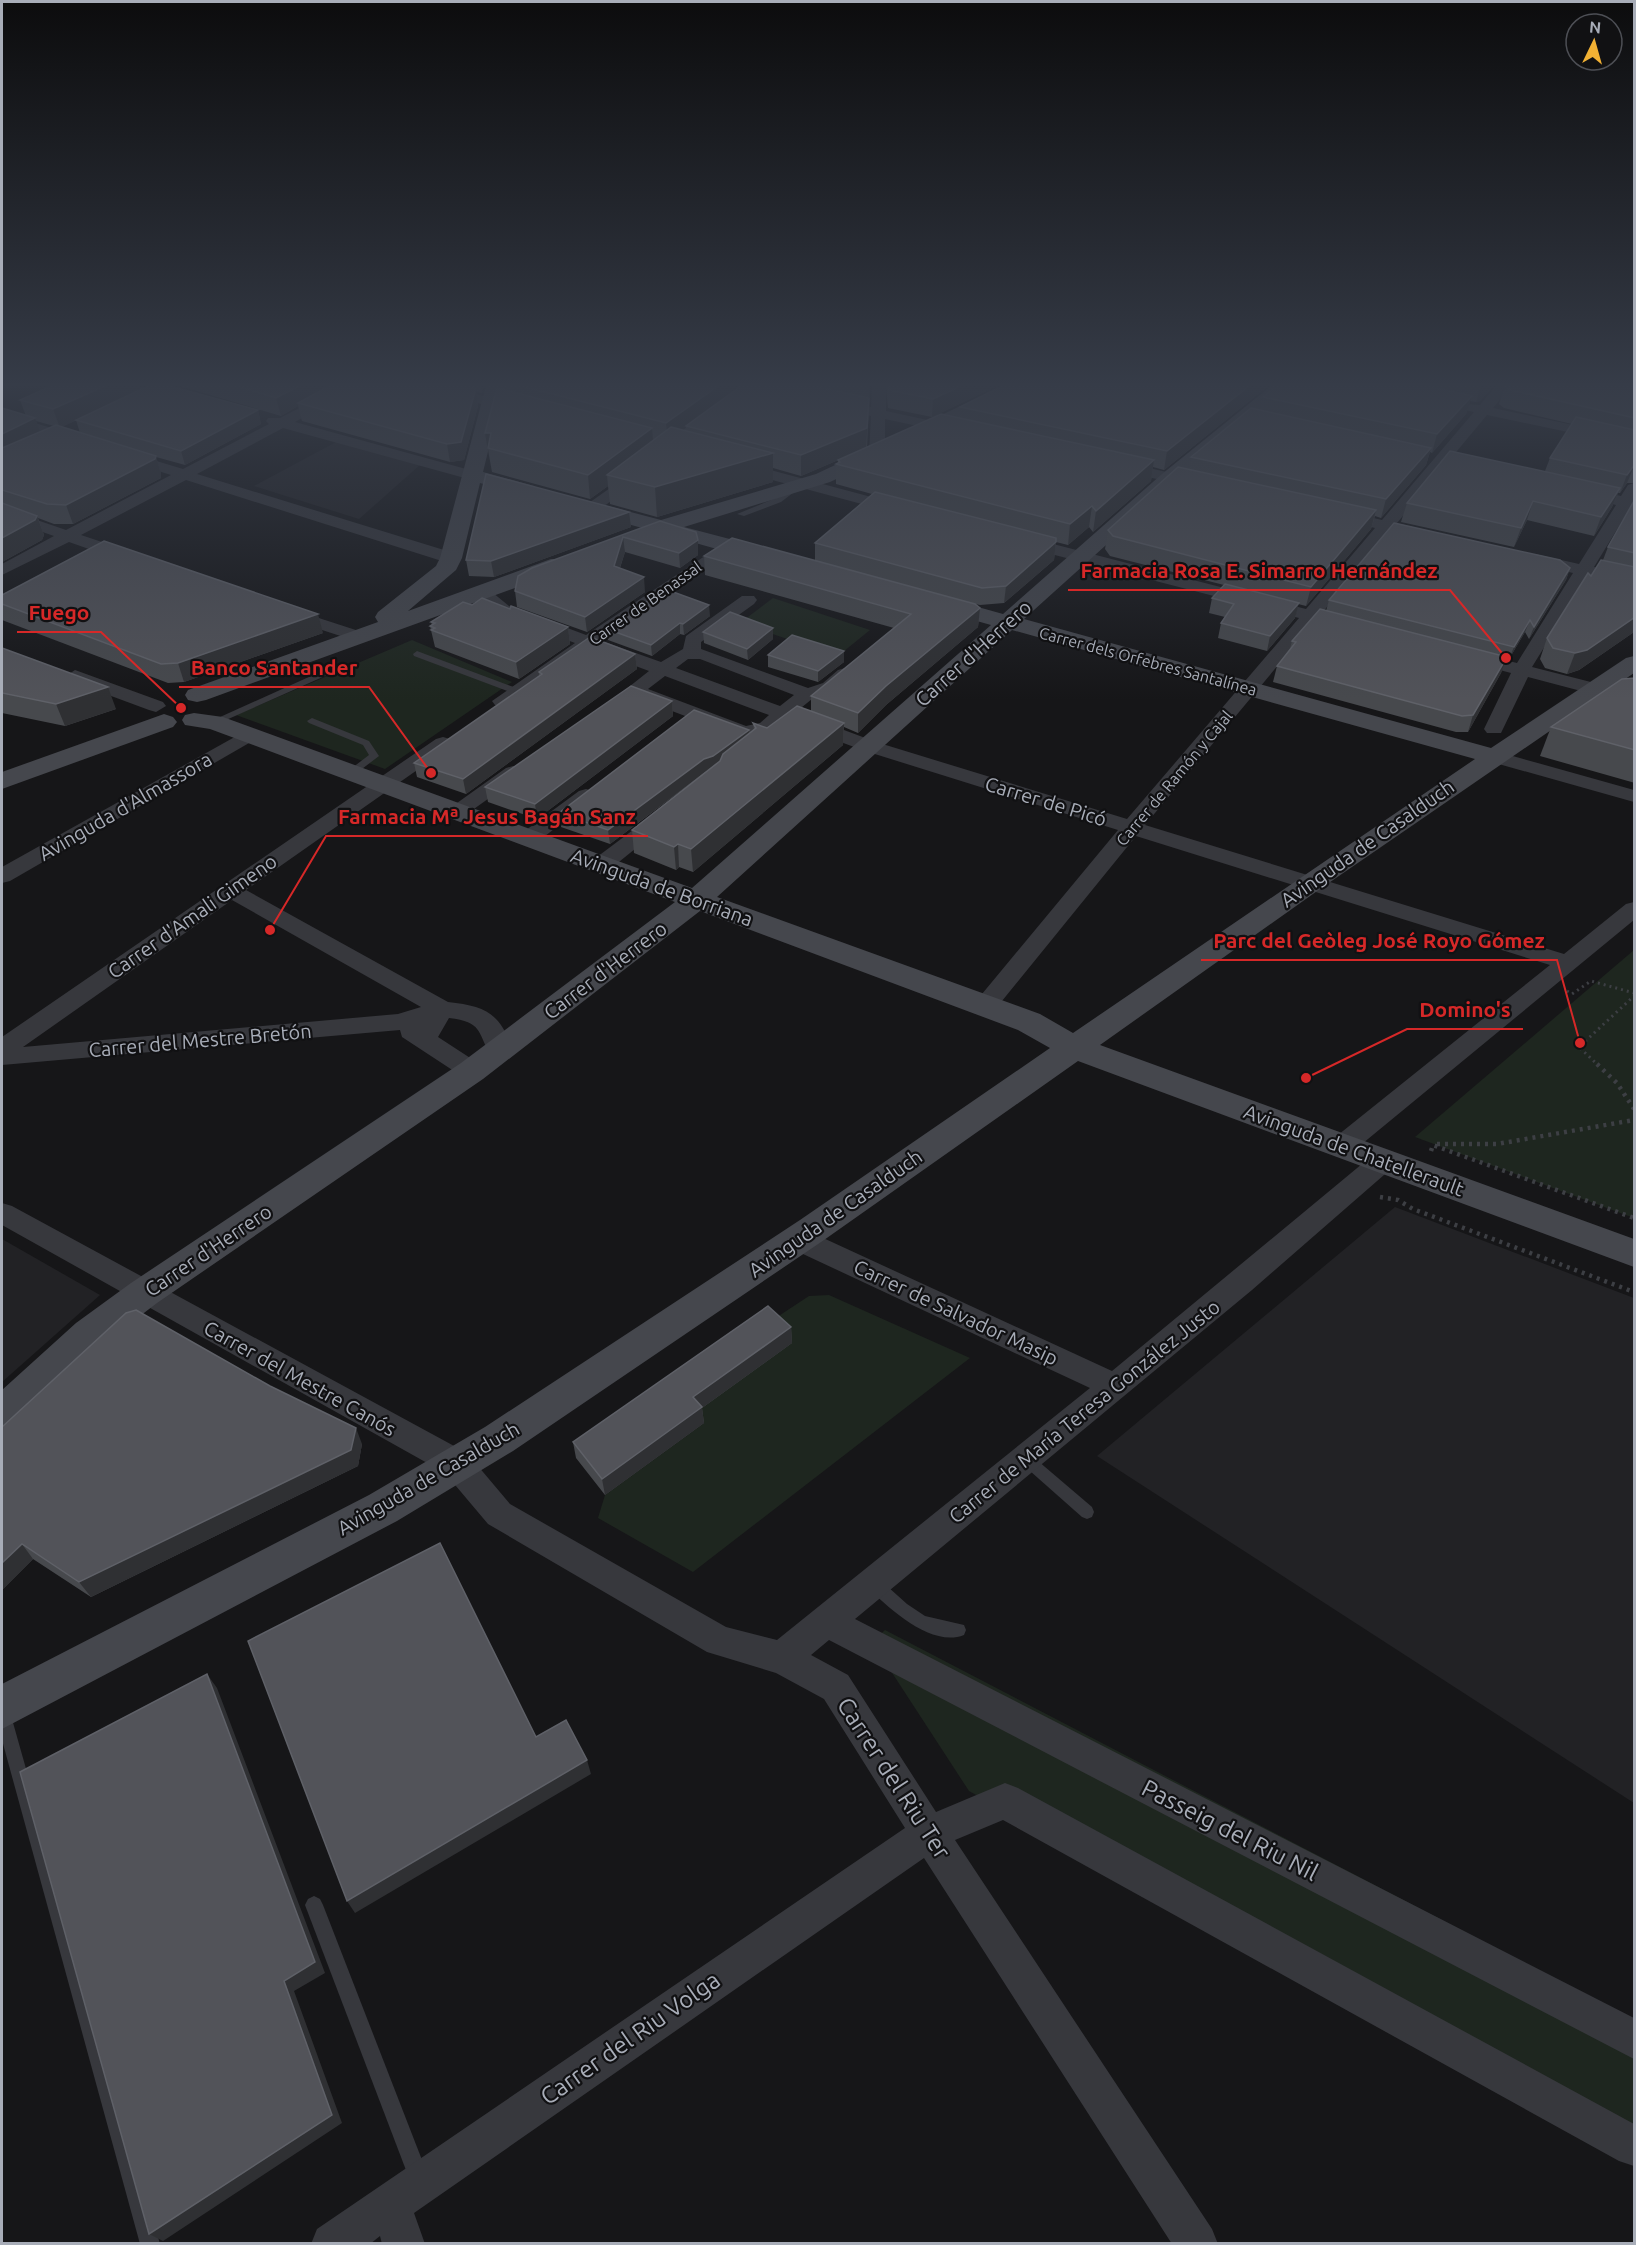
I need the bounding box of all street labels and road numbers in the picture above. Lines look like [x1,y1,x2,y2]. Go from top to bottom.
street label: Carrer de Benassal [585,557,705,649]
street label: Carrer d'Herrero [910,595,1036,711]
street label: Carrer dels Orfebres Santalínea [1037,623,1259,699]
street label: Carrer de Ramón y Cajal [1112,707,1236,849]
street label: Avinguda d'Almassora [34,747,216,865]
street label: Carrer de Picó [982,772,1110,830]
street label: Avinguda de Casalduch [1276,774,1458,912]
street label: Avinguda de Borriana [568,843,756,931]
street label: Carrer d'Amali Gimeno [103,849,281,983]
street label: Carrer d'Herrero [539,916,671,1024]
street label: Carrer del Mestre Bretón [88,1019,312,1061]
street label: Avinguda de Chatellerault [1241,1099,1467,1201]
street label: Avinguda de Casalduch [744,1144,926,1282]
street label: Carrer d'Herrero [140,1199,276,1301]
street label: Carrer de Salvador Masip [850,1255,1062,1369]
street label: Carrer de María Teresa González Justo [944,1294,1224,1528]
street label: Carrer del Mestre Canós [200,1316,400,1440]
street label: Avinguda de Casalduch [333,1416,523,1540]
street label: Carrer del Riu Ter [832,1692,956,1864]
street label: Passeig del Riu Nil [1137,1774,1323,1886]
street label: Carrer del Riu Volga [535,1966,725,2110]

